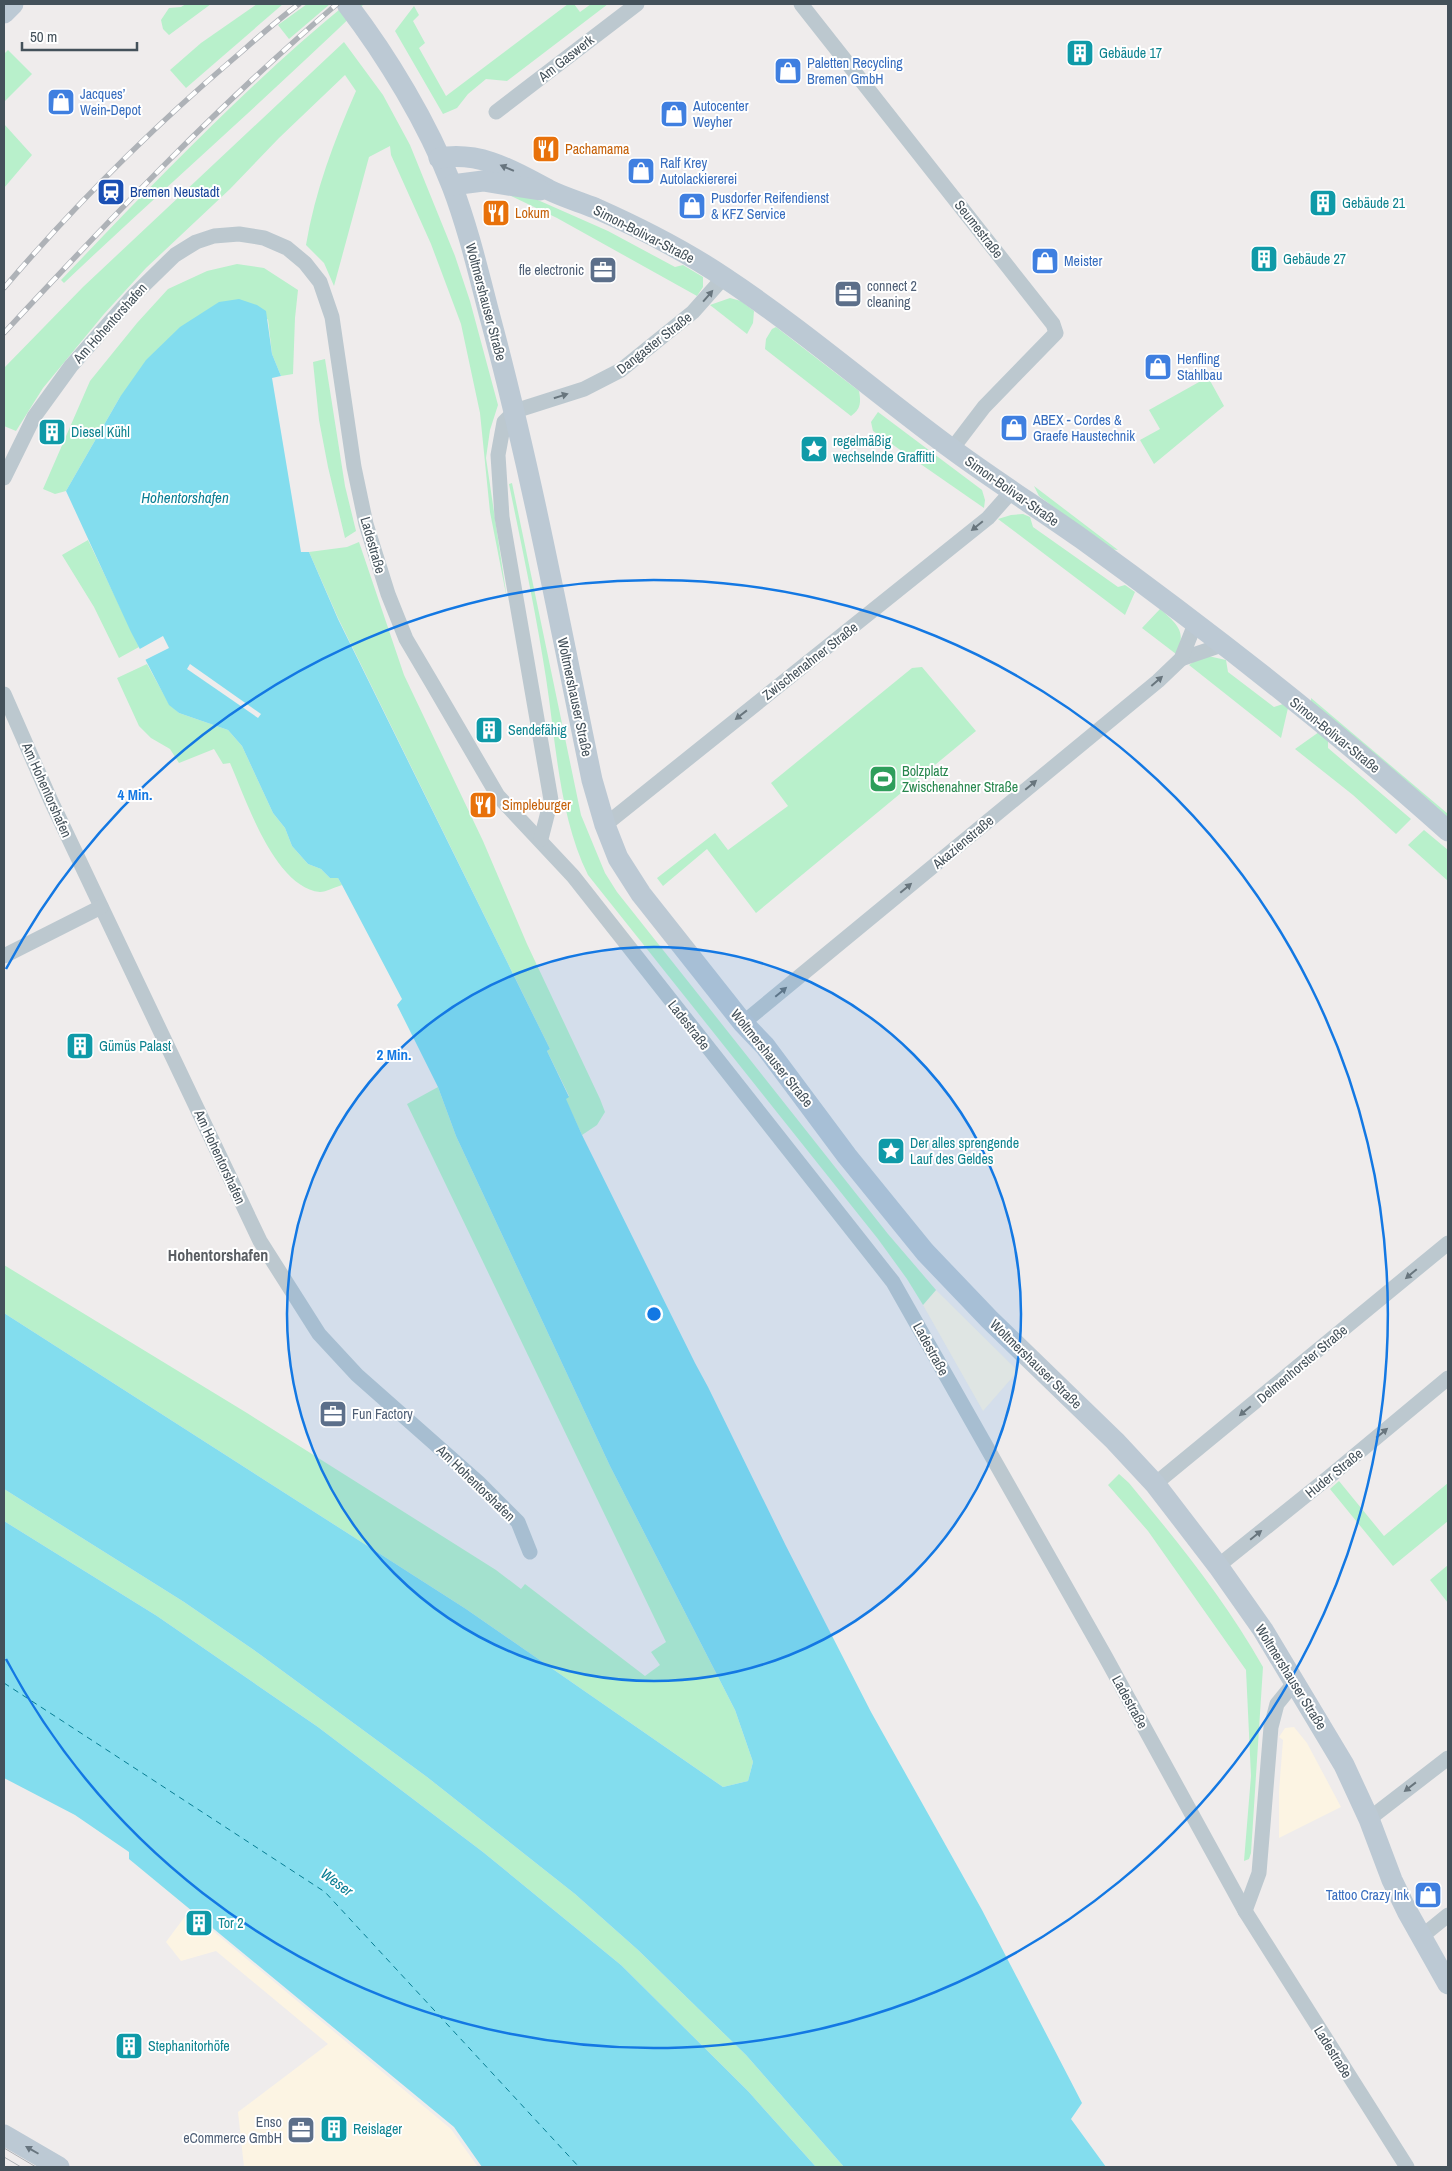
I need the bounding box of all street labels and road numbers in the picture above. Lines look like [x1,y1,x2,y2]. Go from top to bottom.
street label: Am Gaswerk [534,31,598,86]
street label: Seumestraße [951,196,1007,262]
street label: Simon-Bolivar-Straße [590,201,698,267]
street label: Woltmershauser Straße [462,241,510,363]
street label: Am Hohentorshafen [68,279,151,368]
street label: Dangaster Straße [613,308,695,378]
street label: Simon-Bolivar-Straße [961,452,1063,530]
street label: Ladestraße [356,515,390,575]
street label: Zwischenahner Straße [759,618,861,704]
street label: Woltmershauser Straße [554,636,596,758]
street label: Simon-Bolivar-Straße [1286,693,1384,777]
street label: Am Hohentorshafen [18,739,76,840]
street label: Akazienstraße [928,811,997,873]
street label: Ladestraße [664,997,714,1053]
street label: Woltmershauser Straße [727,1005,817,1111]
street label: Am Hohentorshafen [190,1106,250,1207]
street label: Woltmershauser Straße [986,1315,1086,1413]
street label: Ladestraße [909,1319,953,1379]
street label: Delmenhorster Straße [1253,1321,1351,1407]
street label: Am Hohentorshafen [432,1440,519,1525]
street label: Huder Straße [1302,1444,1366,1502]
street label: Woltmershauser Straße [1251,1621,1331,1733]
street label: Ladestraße [1108,1672,1152,1732]
street label: Ladestraße [1310,2023,1356,2081]

